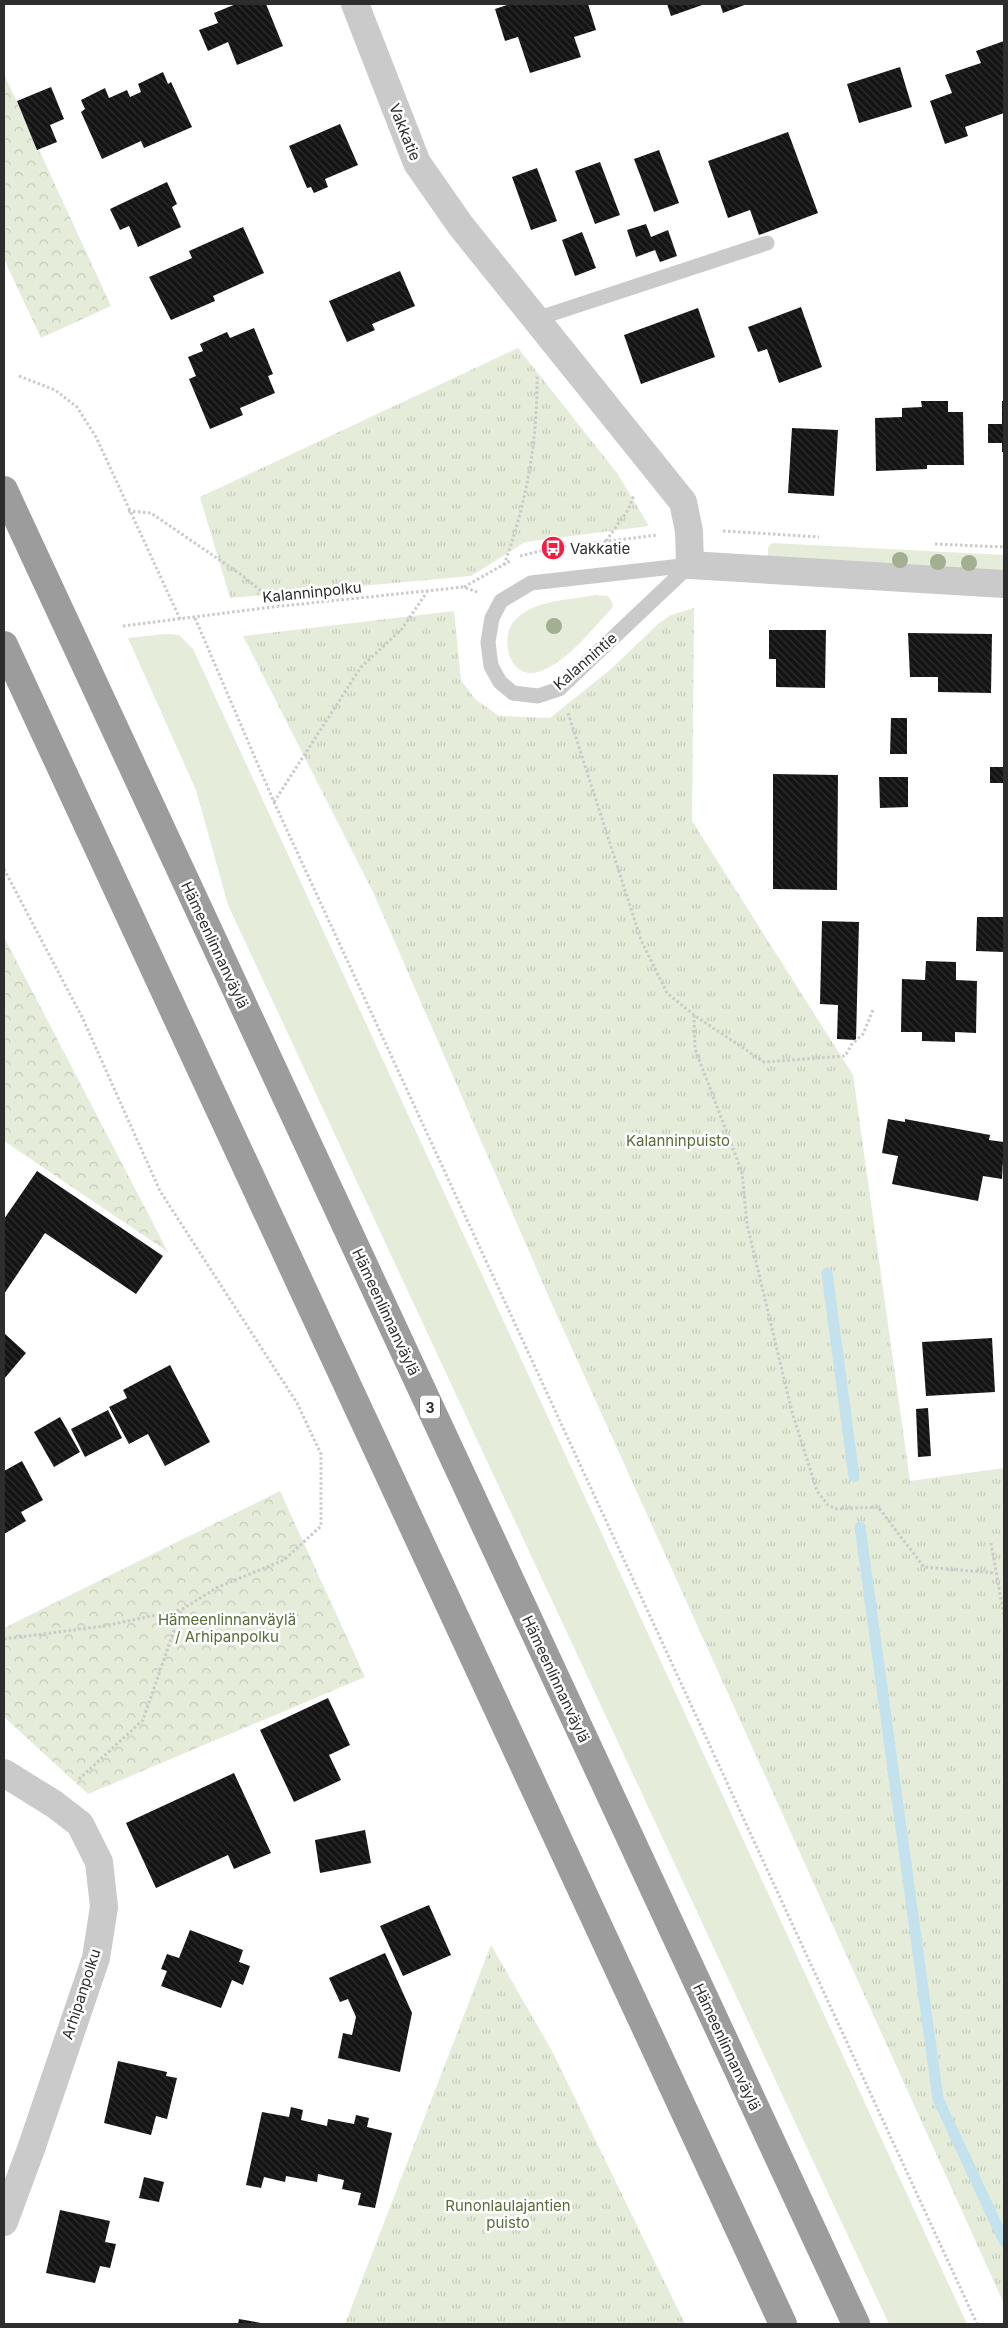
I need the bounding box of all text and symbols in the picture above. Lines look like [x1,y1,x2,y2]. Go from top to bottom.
street label: Vakkatie [385,101,425,163]
bus stop icon: Vakkatie [540,535,566,561]
place label: Vakkatie [570,539,630,558]
street label: Kalanninpolku [261,577,363,607]
street label: Kalannintie [549,628,621,694]
street label: Hämeenlinnanväylä [177,878,253,1012]
park label: Kalanninpuisto [626,1131,730,1150]
street label: Hämeenlinnanväylä [348,1245,424,1379]
road number: 3 [420,1395,440,1418]
park label: Hämeenlinnanväylä / Arhipanpolku [158,1610,296,1646]
street label: Hämeenlinnanväylä [518,1612,594,1746]
street label: Arhipanpolku [57,1946,105,2042]
street label: Hämeenlinnanväylä [689,1980,765,2114]
park label: Runonlaulajantien puisto [445,2196,571,2232]

